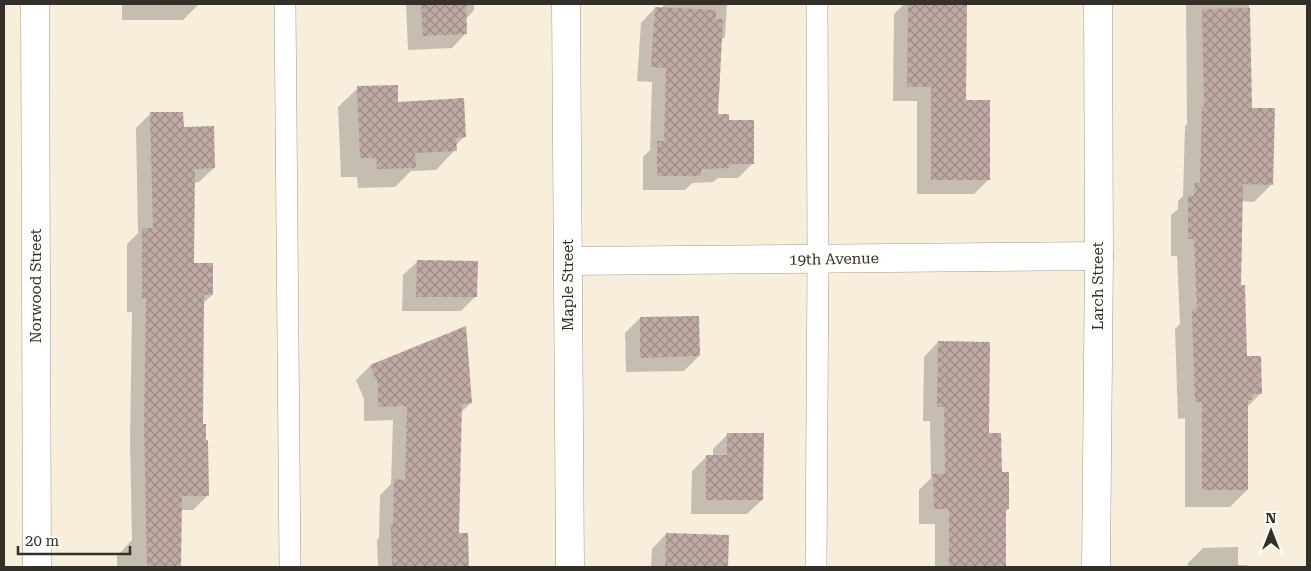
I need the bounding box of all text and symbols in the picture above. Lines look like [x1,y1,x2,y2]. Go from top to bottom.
street label: Norwood Street [27,228,45,343]
street label: Maple Street [559,239,577,331]
street label: Larch Street [1089,241,1107,330]
street label: 19th Avenue [789,249,879,269]
north arrow [1246,506,1296,556]
text: N [1266,510,1277,526]
scale bar [18,524,130,556]
text: 20 m [25,532,60,550]

